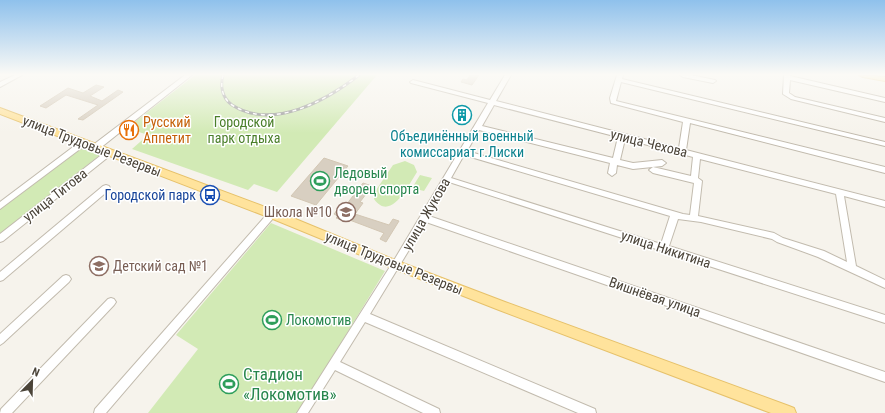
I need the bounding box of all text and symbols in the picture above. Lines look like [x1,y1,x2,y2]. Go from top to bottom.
building icon: Объединённый военный комиссариат г.Лиски [451,104,473,126]
street label: улица Трудовые Резервы [20,112,164,180]
place label: Русский Аппетит [143,114,191,146]
park label: Городской парк отдыха [208,114,280,146]
restaurant icon: Русский Аппетит [118,119,140,141]
street label: улица Чехова [609,126,689,160]
place label: Объединённый военный комиссариат г.Лиски [390,128,534,160]
street label: улица Титова [20,165,90,225]
place label: Ледовый дворец спорта [334,165,419,197]
sports icon: Ледовый дворец спорта [309,170,331,192]
street label: улица Жукова [399,175,453,253]
bus stop icon: Городской парк [199,184,221,206]
place label: Городской парк [105,187,196,203]
school or university icon: Школа №10 [335,201,357,223]
place label: Школа №10 [264,204,332,220]
street label: улица Никитина [619,227,713,271]
street label: улица Трудовые Резервы [323,228,465,298]
school or university icon: Детский сад №1 [88,255,110,277]
place label: Детский сад №1 [113,258,208,274]
street label: Вишнёвая улица [607,274,703,320]
sports icon: Локомотив [261,309,283,331]
place label: Локомотив [286,312,351,328]
north arrow [12,361,52,401]
place label: Стадион «Локомотив» [243,364,337,404]
text: N [30,365,42,380]
sports icon: Стадион «Локомотив» [218,373,240,395]

